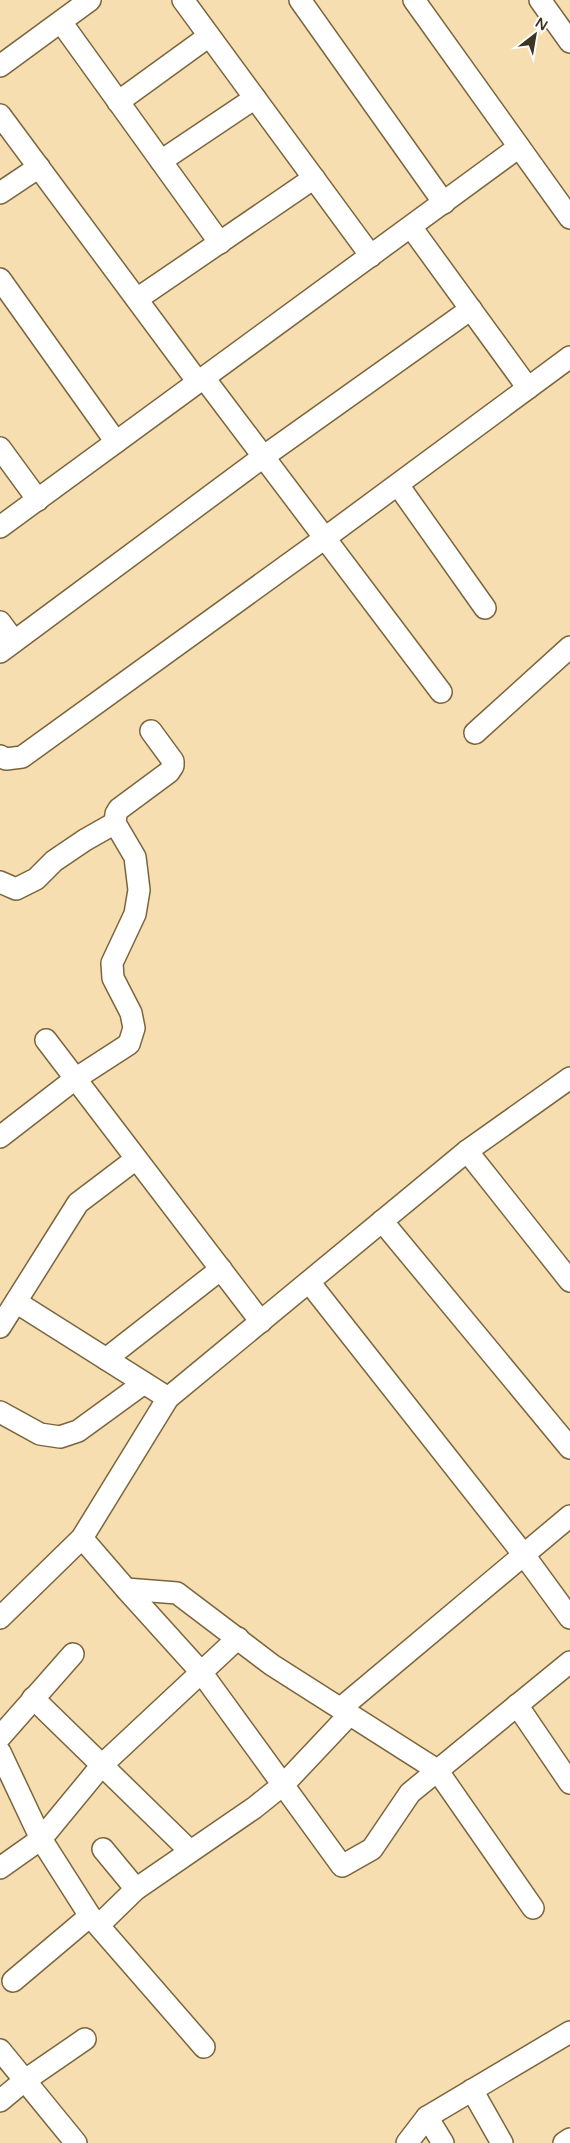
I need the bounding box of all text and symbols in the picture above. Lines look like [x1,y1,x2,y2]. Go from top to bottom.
north arrow [510,10,560,60]
text: N [532,14,551,34]

